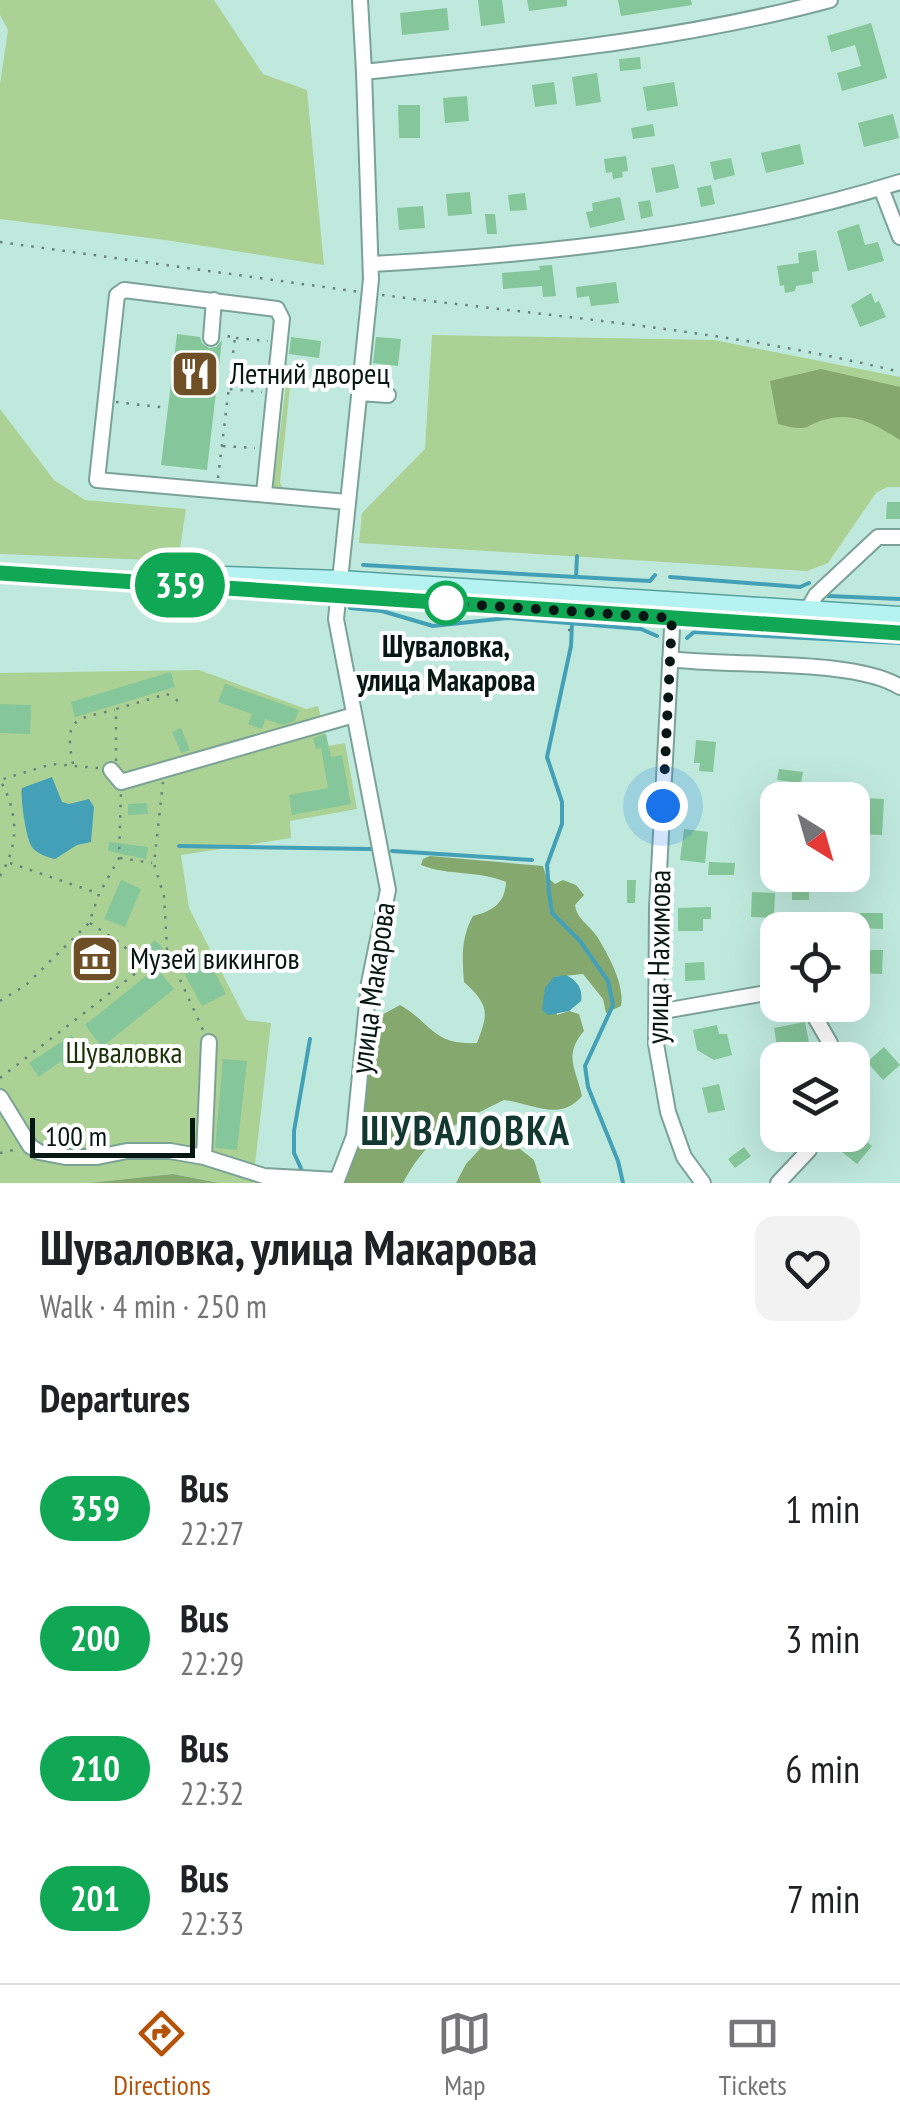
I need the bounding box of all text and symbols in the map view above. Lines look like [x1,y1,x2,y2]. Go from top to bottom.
restaurant icon: Летний дворец [169,348,221,400]
place label: Летний дворец [229,353,390,392]
line badge: 359 [122,552,238,618]
text: 359 [155,562,205,608]
marker: Шуваловка, улица Макарова [425,582,467,624]
place label: Шуваловка, улица Макарова [356,626,535,699]
your location [638,781,688,831]
north arrow [760,782,870,892]
map controls [760,782,870,1152]
street label: улица Нахимова [636,870,679,1044]
street label: улица Макарова [340,900,403,1076]
button: locate [760,912,870,1022]
museum icon: Музей викингов [69,933,121,985]
place label: Музей викингов [130,938,299,977]
park label: Шуваловка [65,1032,183,1071]
button: layers [760,1042,870,1152]
district label: ШУВАЛОВКА [360,1104,572,1156]
scale bar [30,1113,195,1158]
text: 100 m [45,1117,107,1154]
text: Шуваловка, улица Макарова [40,1216,537,1278]
button: heart [755,1216,860,1321]
text: Walk · 4 min · 250 m [40,1285,267,1327]
text: Departures [40,1373,190,1422]
text: Bus [180,1463,229,1512]
text: 1 min [785,1484,860,1533]
text: 359 [70,1485,120,1531]
text: 22:27 [180,1512,244,1554]
text: Bus [180,1593,229,1642]
text: 3 min [785,1614,860,1663]
text: 200 [70,1615,120,1661]
text: 22:29 [180,1642,244,1684]
text: Bus [180,1723,229,1772]
text: 6 min [785,1744,860,1793]
text: 210 [70,1745,120,1791]
text: 22:32 [180,1772,244,1814]
text: Bus [180,1853,229,1902]
text: 7 min [787,1874,860,1923]
text: 201 [70,1875,120,1921]
text: 22:33 [180,1902,244,1944]
tab: Directions [113,2006,211,2103]
tab: Map [437,2006,492,2103]
tab: Tickets [719,2006,787,2103]

